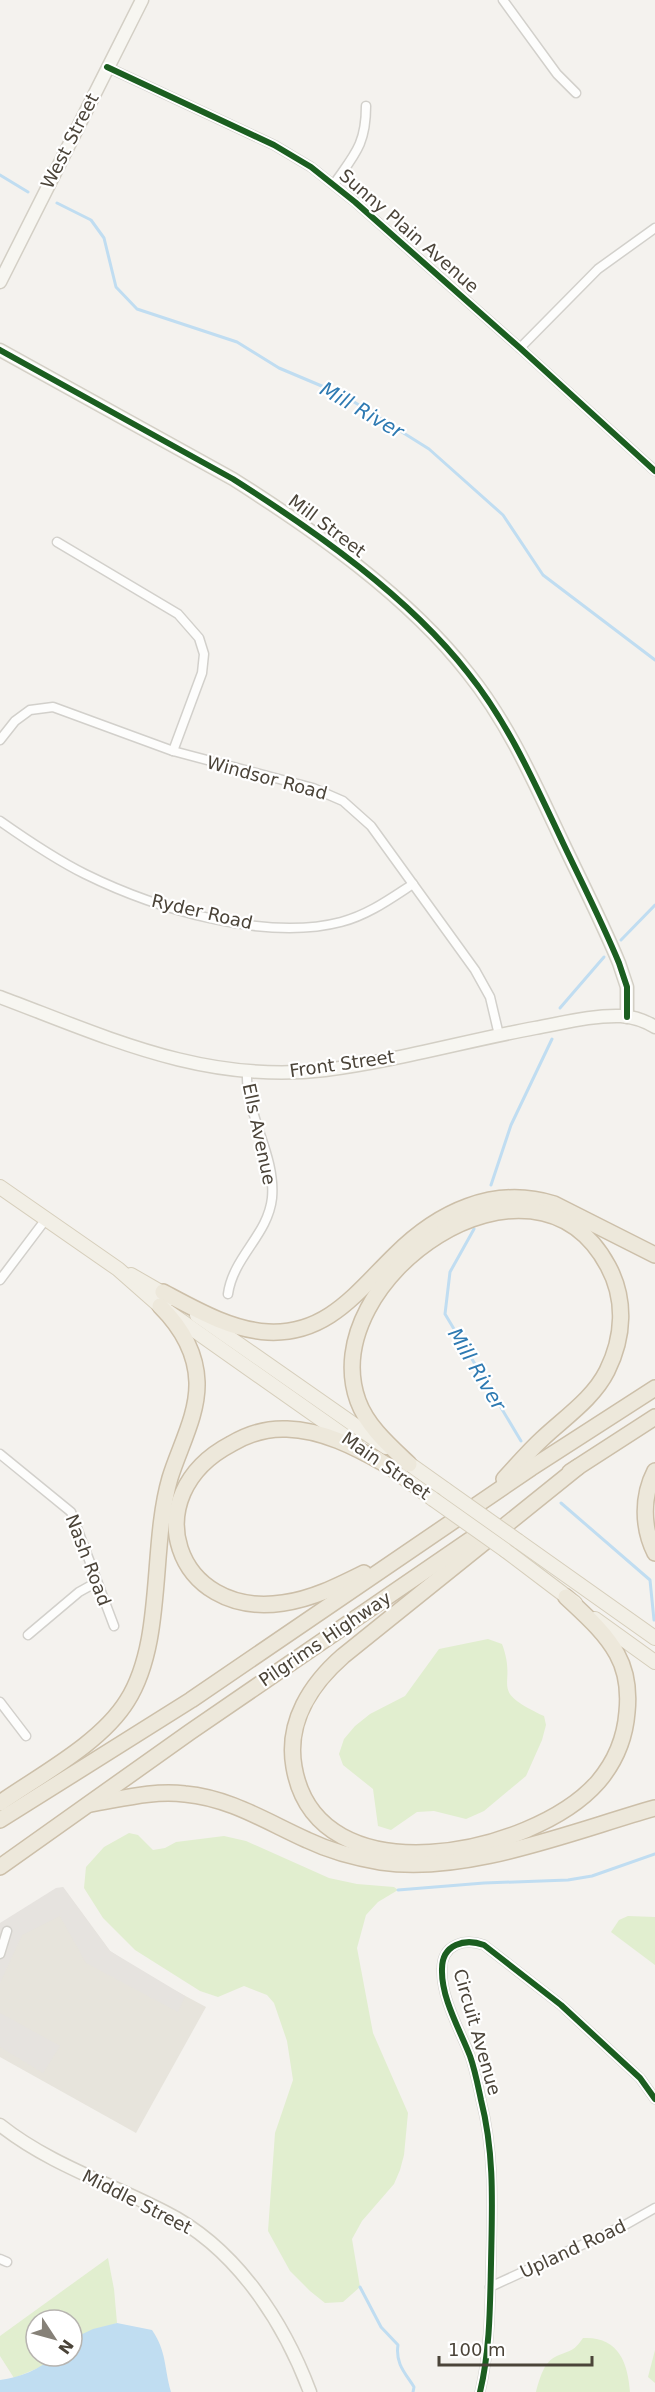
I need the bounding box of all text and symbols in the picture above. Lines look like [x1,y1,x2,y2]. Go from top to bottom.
street label: West Street [36,89,103,192]
street label: Sunny Plain Avenue [335,164,483,297]
water label: Mill River [316,377,409,444]
street label: Mill Street [285,490,370,561]
street label: Windsor Road [205,751,330,804]
street label: Ryder Road [150,890,255,933]
street label: Front Street [288,1046,396,1081]
street label: Ells Avenue [238,1081,281,1187]
water label: Mill River [443,1323,512,1416]
street label: Main Street [338,1427,435,1504]
street label: Nash Road [61,1511,116,1608]
street label: Pilgrims Highway [255,1586,395,1691]
street label: Circuit Avenue [449,1966,506,2098]
street label: Middle Street [79,2165,195,2238]
street label: Upland Road [517,2215,629,2282]
north arrow [24,2308,84,2368]
scale bar [439,2329,592,2367]
text: N [54,2336,77,2358]
text: 100 m [448,2339,506,2360]

